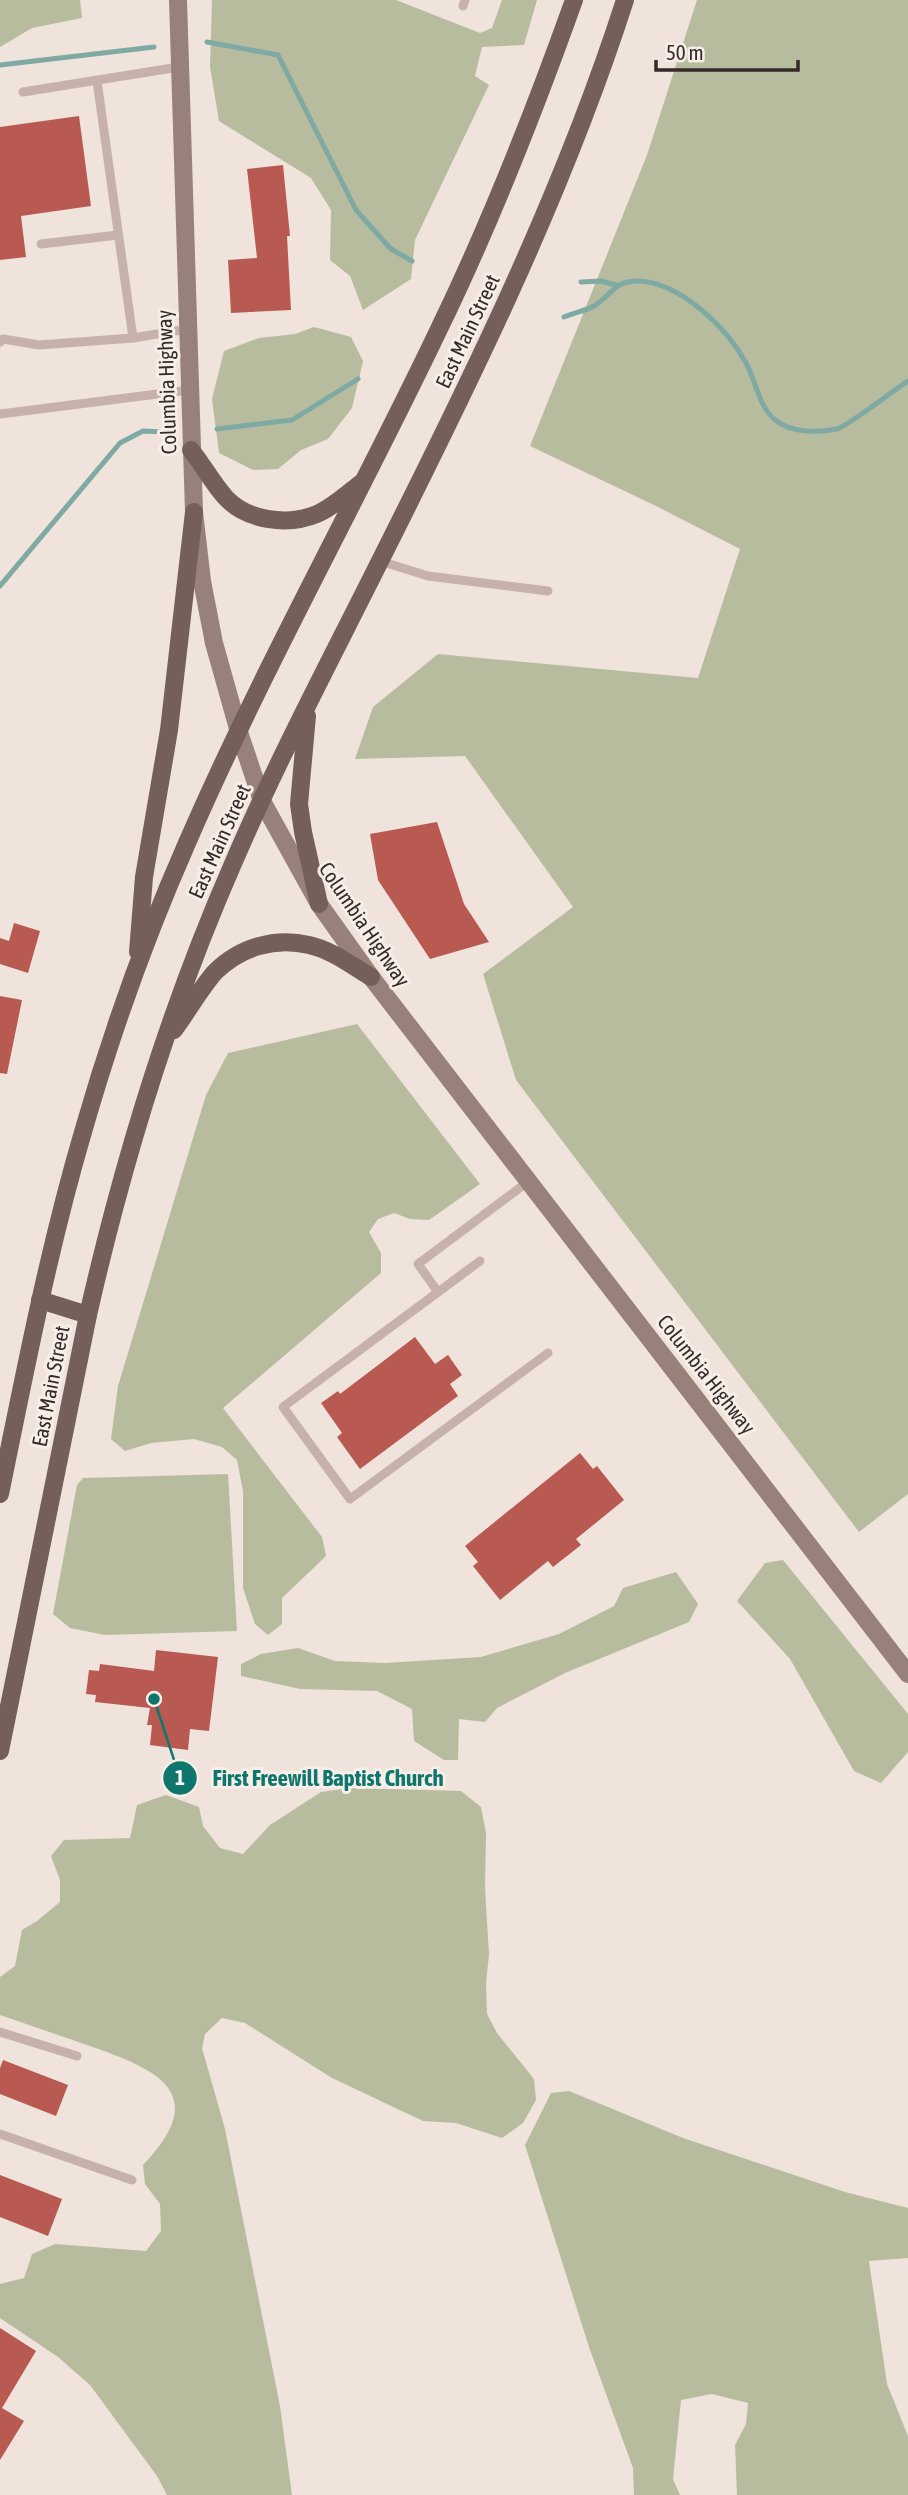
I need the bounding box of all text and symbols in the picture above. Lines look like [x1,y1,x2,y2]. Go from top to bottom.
scale bar [656,28,798,72]
text: 50 m [666,40,704,64]
street label: East Main Street [430,270,504,392]
street label: Columbia Highway [151,309,181,455]
street label: East Main Street [183,780,255,902]
street label: Columbia Highway [315,857,416,991]
street label: Columbia Highway [653,1310,761,1439]
street label: East Main Street [26,1323,74,1449]
callout: First Freewill Baptist Church [163,1756,457,1800]
text: 1 [175,1765,185,1789]
text: First Freewill Baptist Church [212,1765,444,1791]

